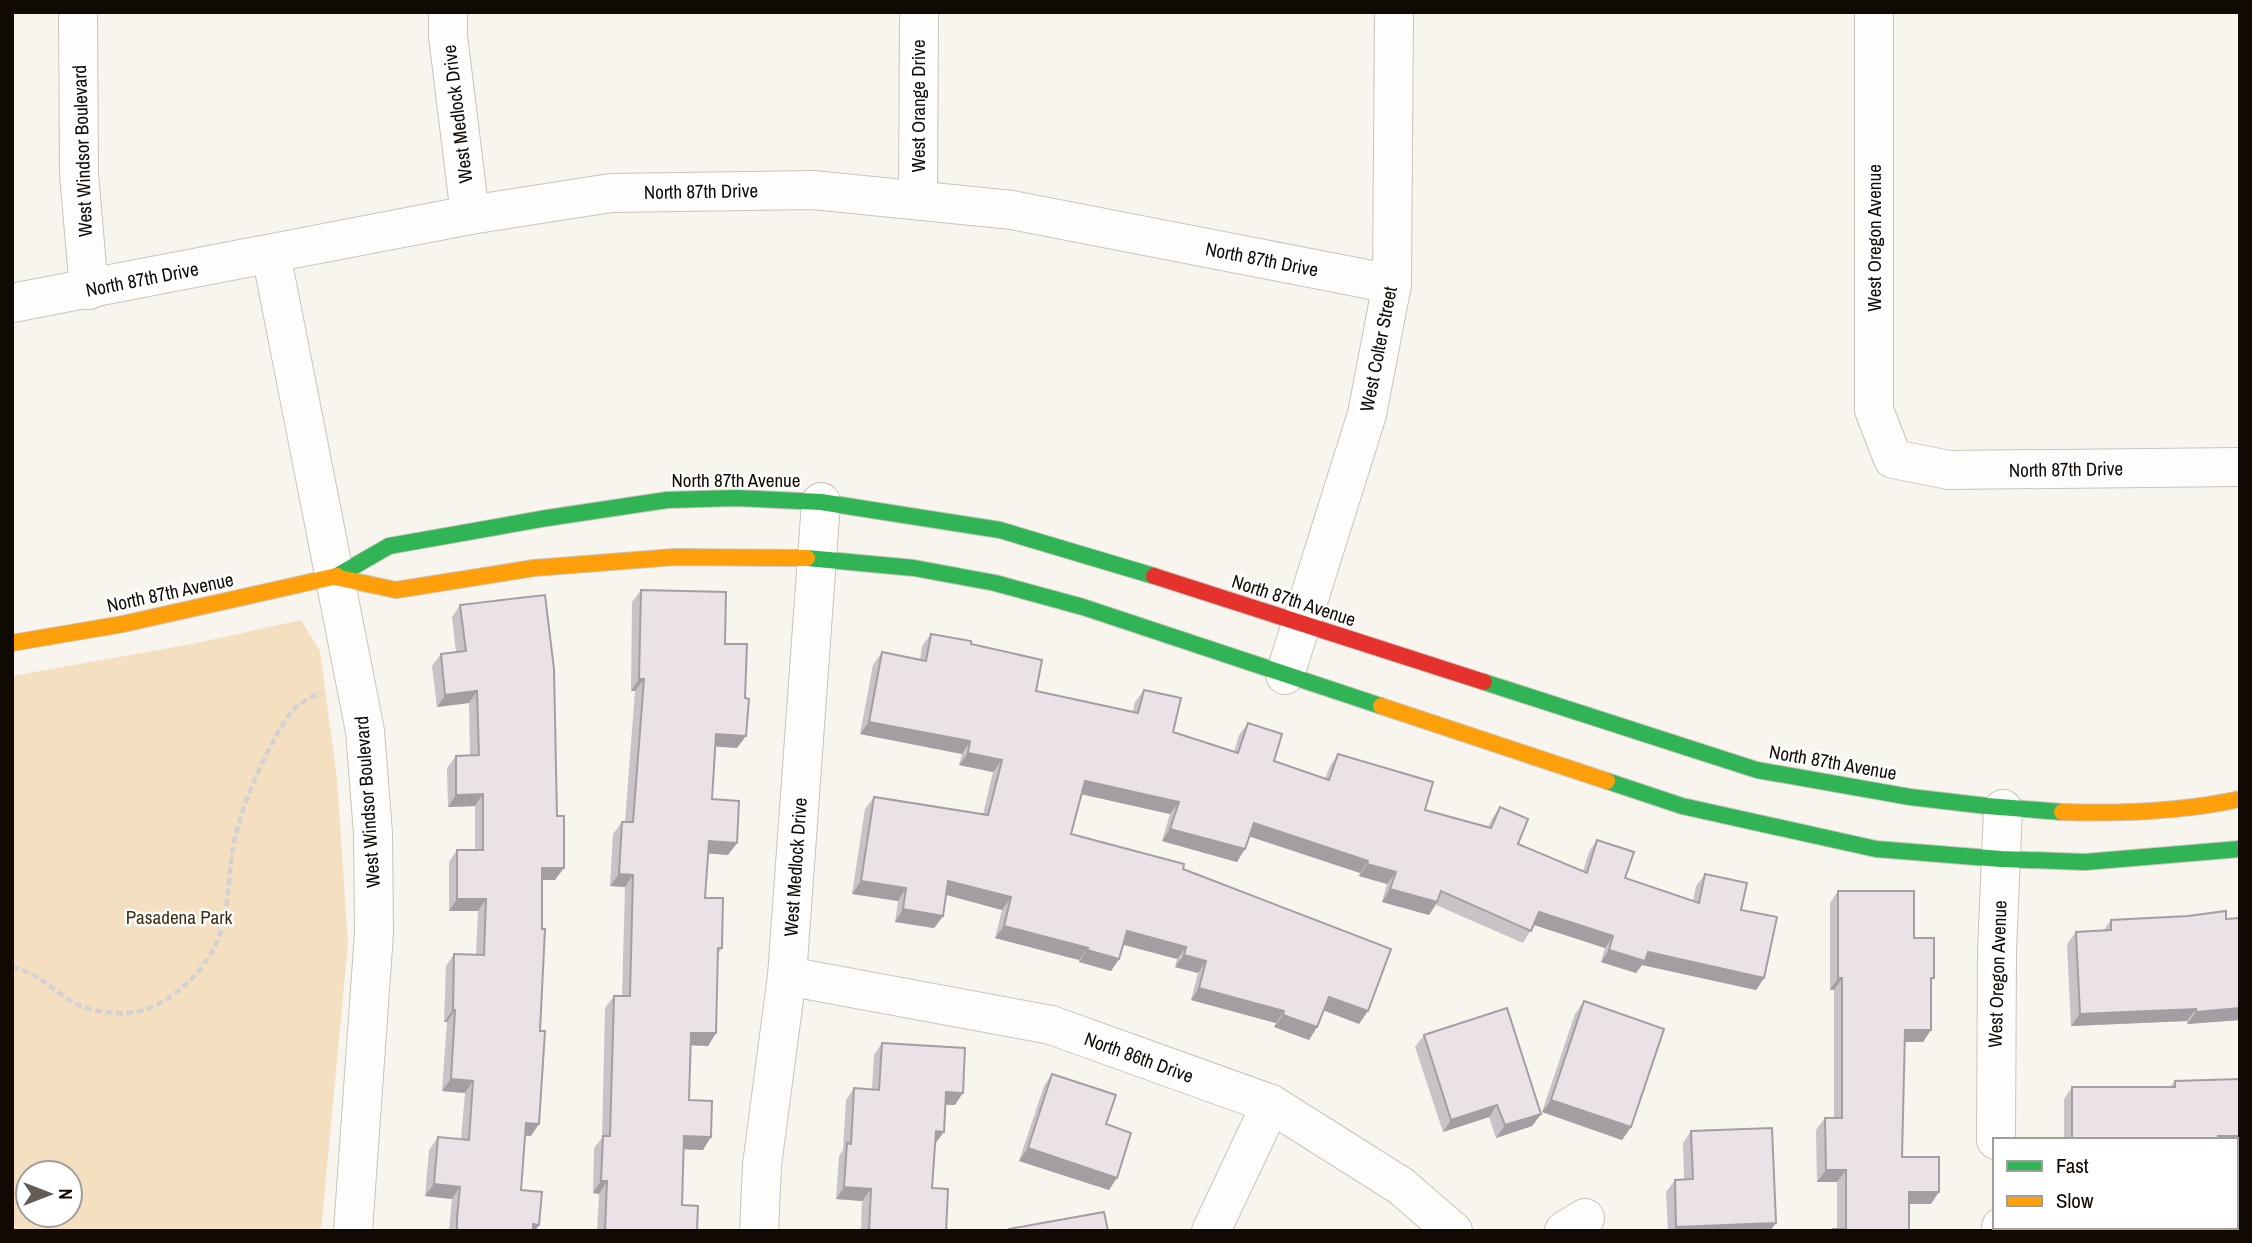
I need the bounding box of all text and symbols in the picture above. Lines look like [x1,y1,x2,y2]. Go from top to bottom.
street label: West Orange Drive [905,39,931,173]
street label: West Medlock Drive [436,43,478,185]
street label: West Windsor Boulevard [66,65,98,237]
street label: West Oregon Avenue [1861,164,1887,312]
street label: North 87th Drive [644,177,758,205]
street label: North 87th Drive [1203,235,1321,283]
street label: North 87th Drive [83,255,201,303]
street label: West Colter Street [1353,284,1403,414]
street label: North 87th Drive [2009,455,2123,483]
street label: North 87th Avenue [672,467,800,493]
street label: North 87th Avenue [104,566,236,618]
street label: North 87th Avenue [1229,568,1359,632]
street label: West Windsor Boulevard [348,715,386,889]
street label: North 87th Avenue [1767,738,1899,786]
street label: West Medlock Drive [777,797,813,937]
street label: West Oregon Avenue [1981,900,2013,1048]
park label: Pasadena Park [126,904,232,930]
street label: North 86th Drive [1081,1025,1197,1089]
legend [1993,1138,2238,1229]
text: Fast [2056,1151,2089,1180]
north arrow [14,1159,84,1229]
text: Slow [2056,1186,2094,1215]
text: N [53,1188,79,1200]

